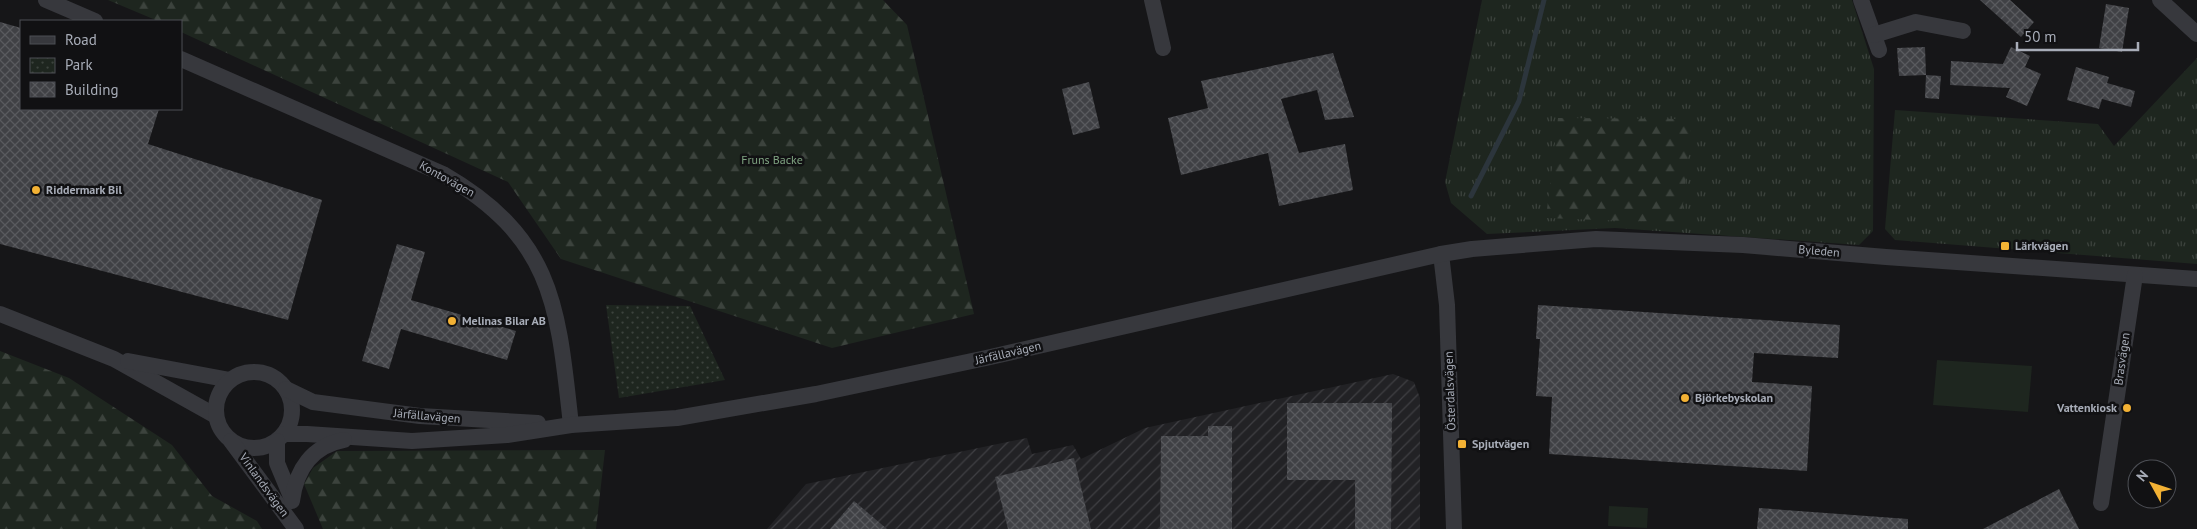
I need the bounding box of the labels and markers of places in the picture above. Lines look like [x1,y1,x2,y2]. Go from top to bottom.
place label: Riddermark Bil [46,182,122,197]
marker: Riddermark Bil [30,184,42,196]
place label: Lärkvägen [2015,238,2068,253]
marker: Lärkvägen [1999,240,2011,252]
place label: Melinas Bilar AB [462,313,546,328]
marker: Melinas Bilar AB [446,315,458,327]
place label: Björkebyskolan [1695,390,1773,405]
marker: Björkebyskolan [1679,392,1691,404]
place label: Vattenkiosk [2056,400,2117,415]
marker: Vattenkiosk [2121,402,2133,414]
place label: Spjutvägen [1472,436,1529,451]
marker: Spjutvägen [1456,438,1468,450]

